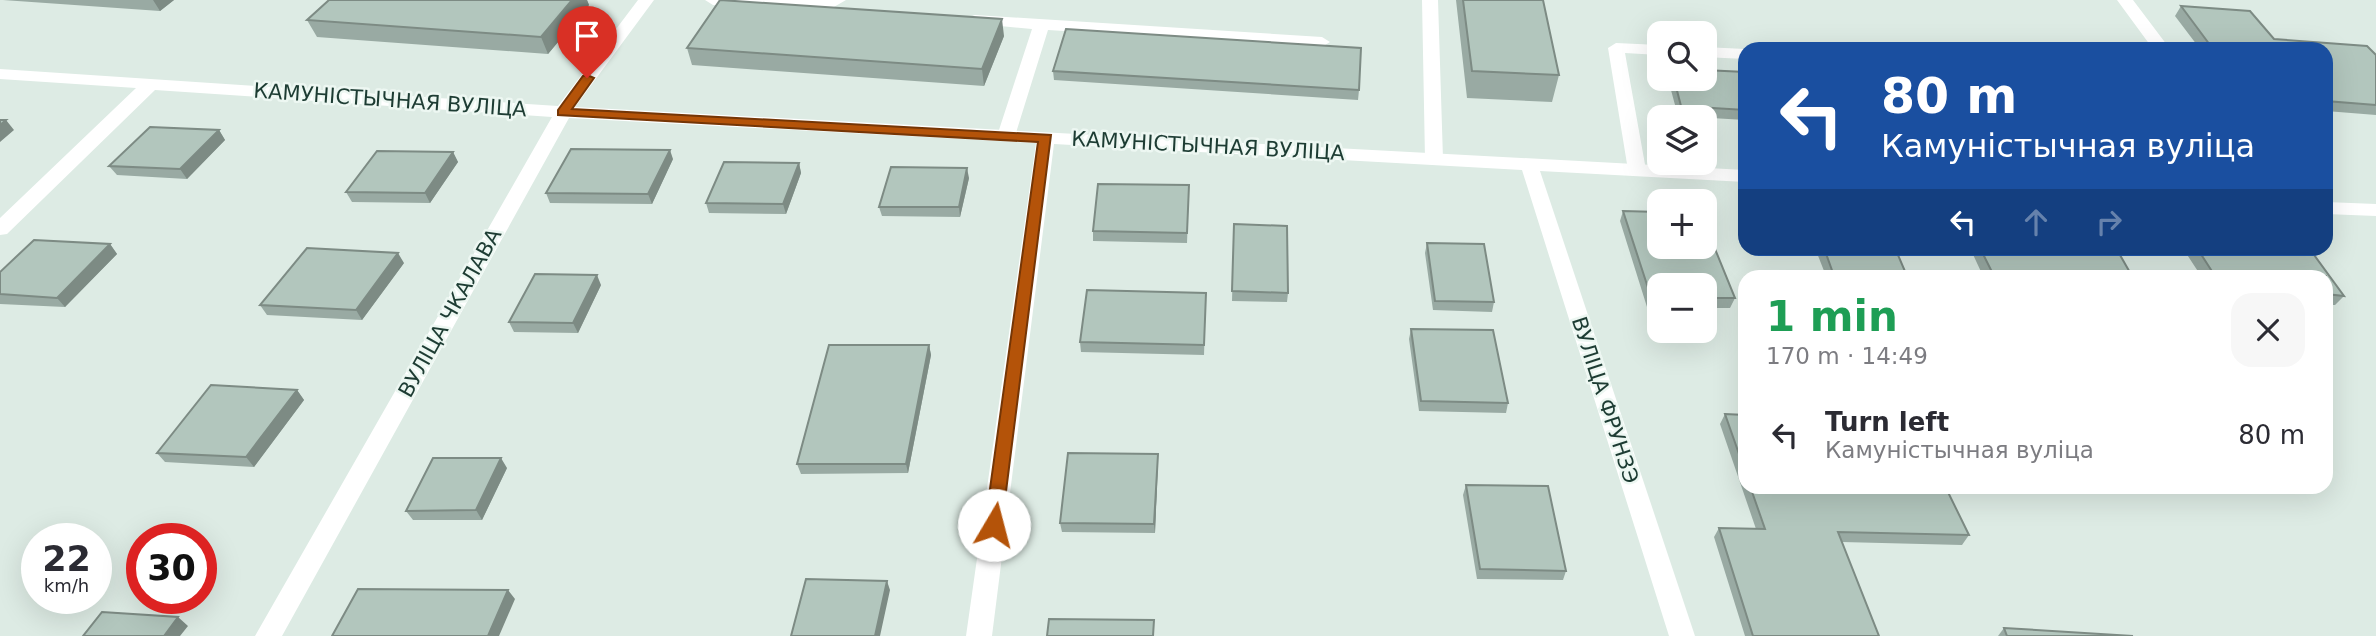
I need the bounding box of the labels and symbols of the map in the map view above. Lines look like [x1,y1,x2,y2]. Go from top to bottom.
pin [557,6,617,78]
street label: КАМУНІСТЫЧНАЯ ВУЛІЦА [253,78,528,122]
street label: КАМУНІСТЫЧНАЯ ВУЛІЦА [1071,127,1346,165]
street label: ВУЛІЦА ЧКАЛАВА [394,224,507,402]
street label: ВУЛІЦА ФРУНЗЭ [1567,314,1643,486]
position arrow [957,488,1031,562]
speed limit sign: 30 [126,523,217,614]

